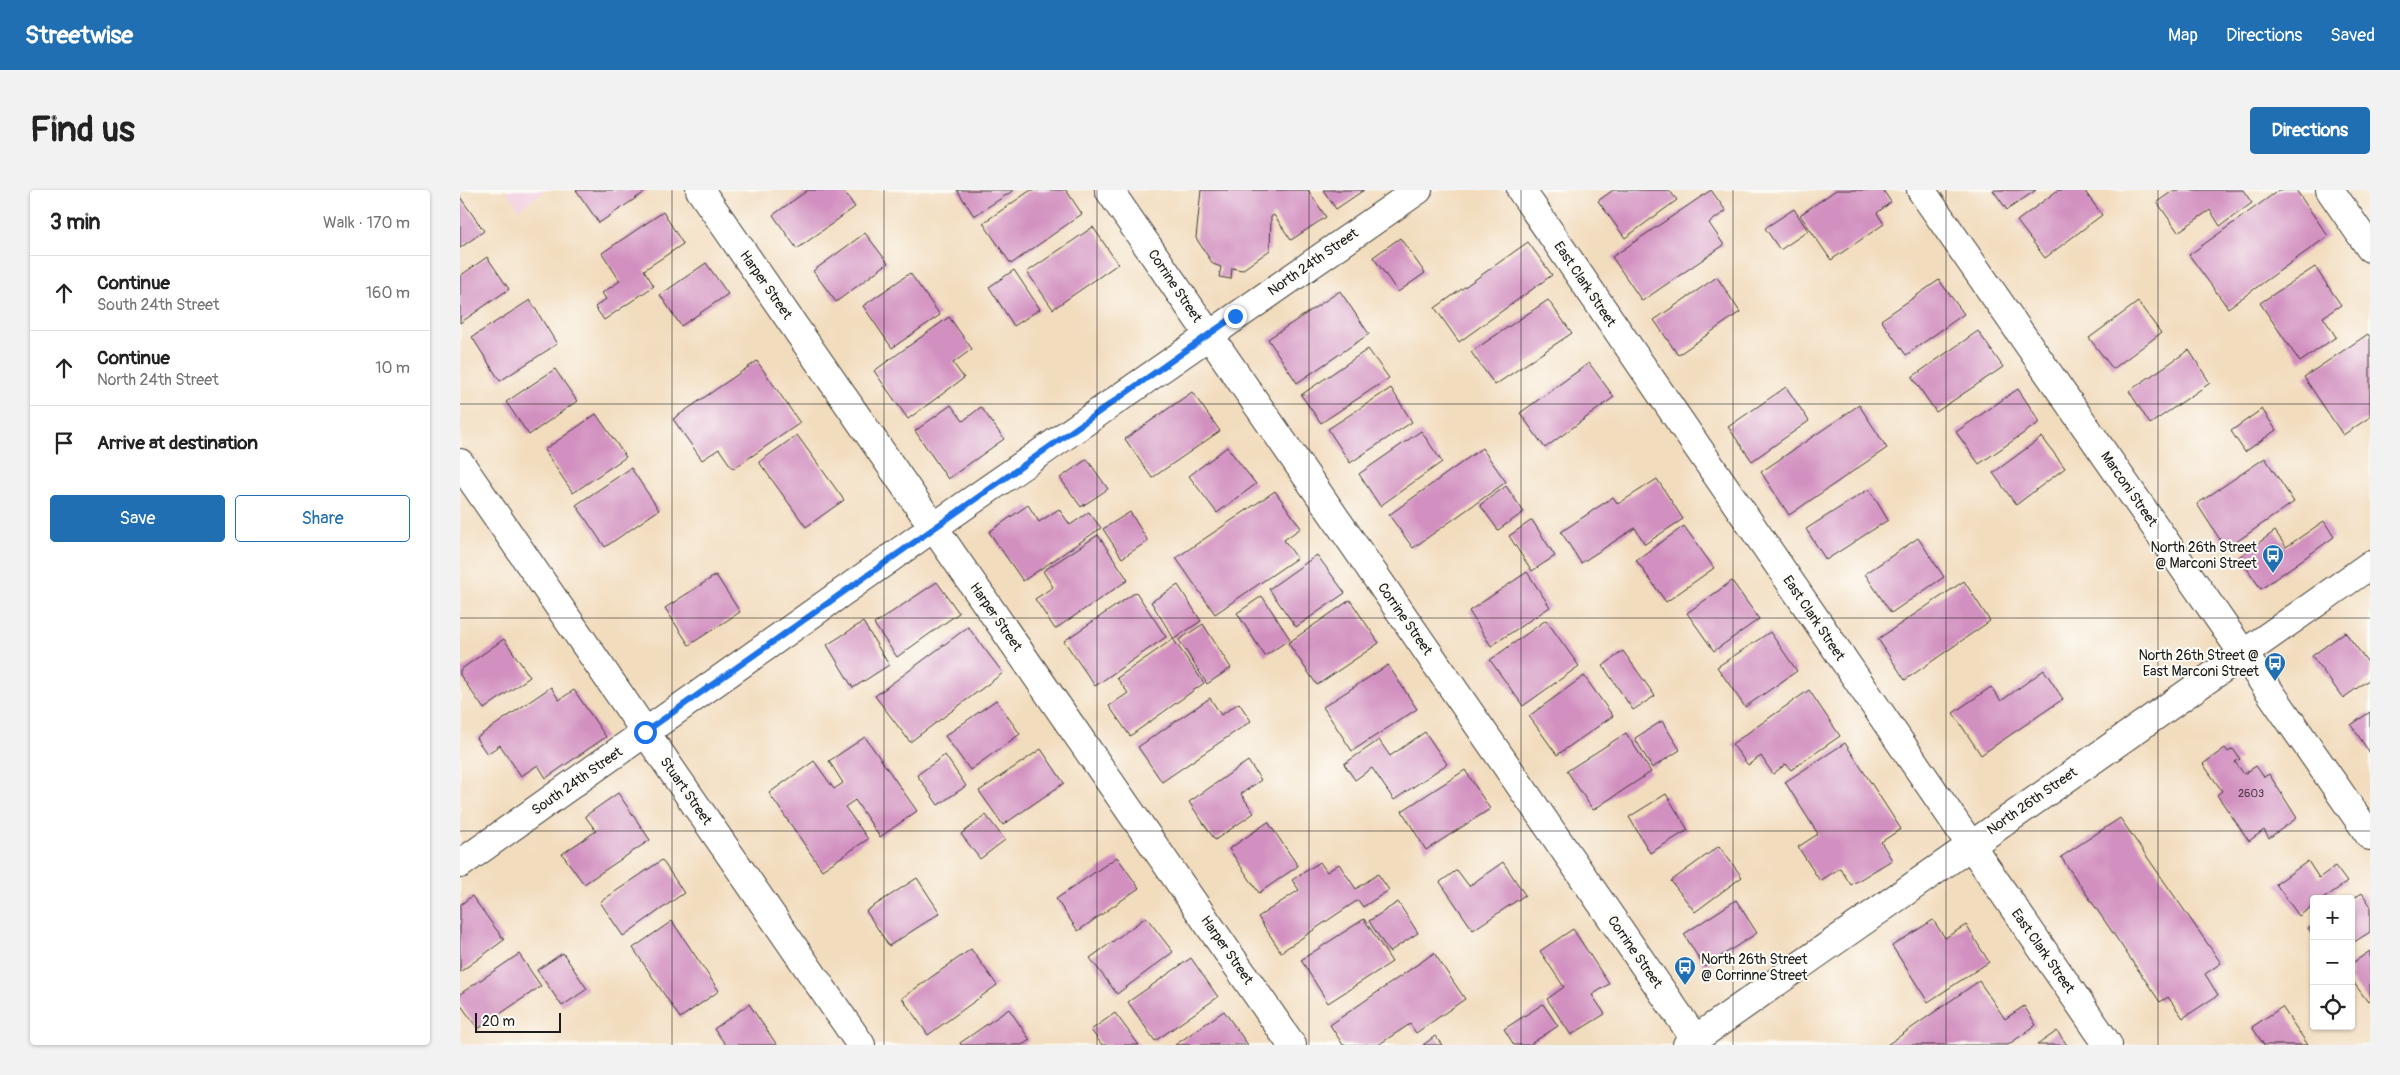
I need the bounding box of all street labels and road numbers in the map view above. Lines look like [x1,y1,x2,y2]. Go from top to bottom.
street label: North 24th Street [1265,224,1362,299]
street label: East Clark Street [1550,238,1620,330]
street label: Corrine Street [1144,246,1206,326]
street label: Harper Street [736,247,796,323]
street label: Marconi Street [2097,448,2161,530]
street label: East Clark Street [1779,572,1849,664]
street label: Harper Street [966,579,1026,655]
street label: Corrine Street [1374,580,1436,659]
street label: South 24th Street [528,743,626,819]
street label: Stuart Street [656,754,716,829]
street label: North 26th Street [1984,763,2081,838]
street label: East Clark Street [2008,906,2079,997]
street label: Harper Street [1197,912,1257,988]
street label: Corrine Street [1604,913,1666,992]

